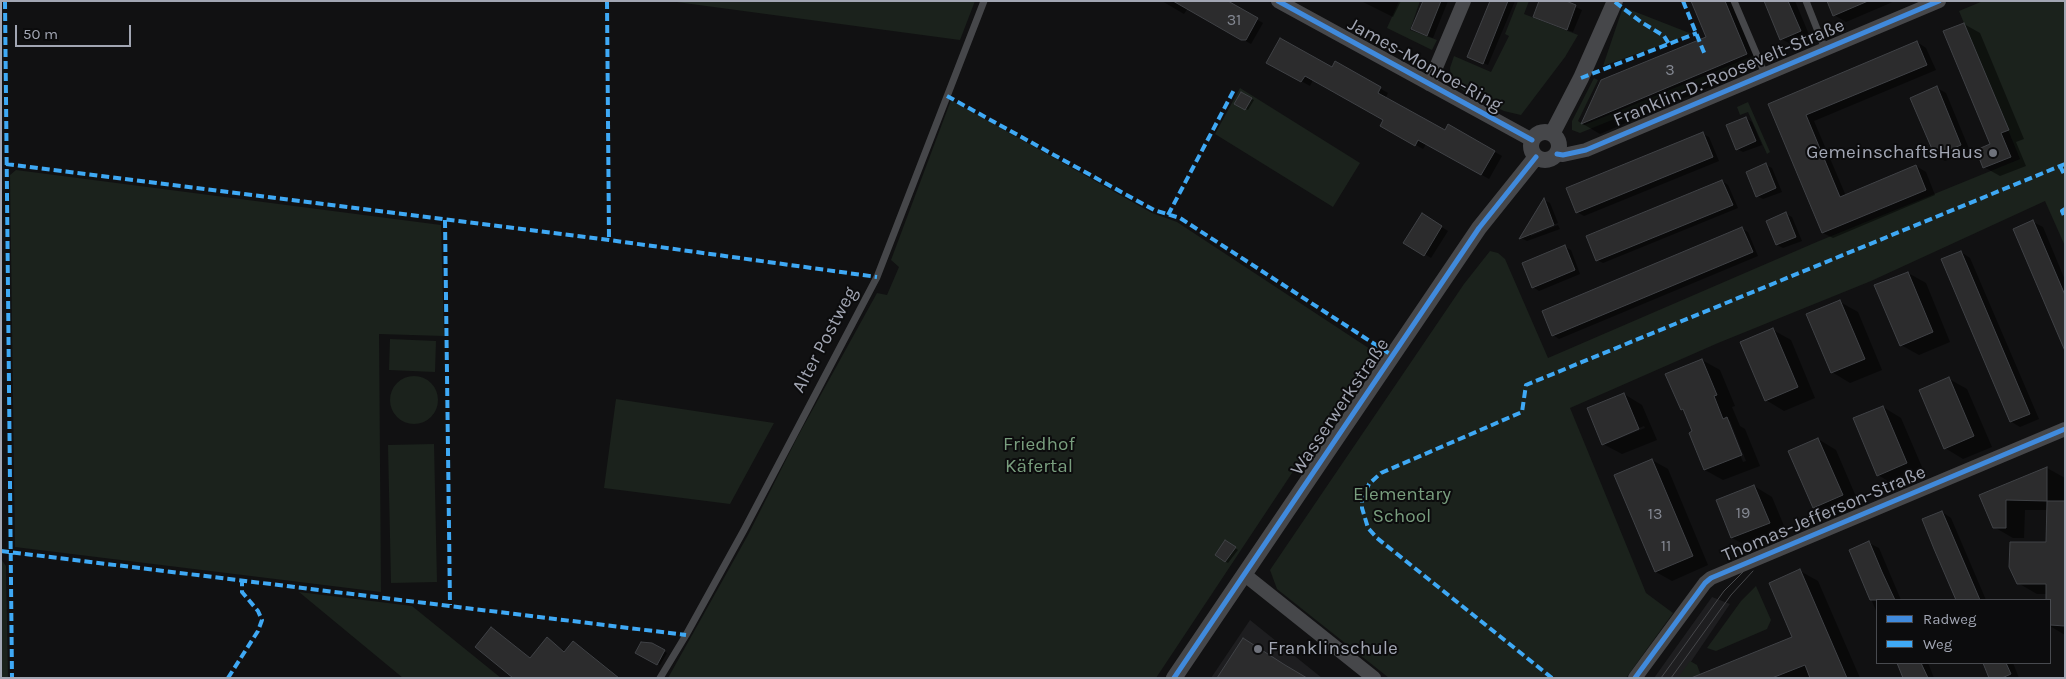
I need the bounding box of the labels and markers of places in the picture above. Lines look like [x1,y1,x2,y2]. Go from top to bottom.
place label: GemeinschaftsHaus [1806,142,1983,164]
marker: GemeinschaftsHaus [1987,147,1999,159]
place label: Franklinschule [1268,638,1398,660]
marker: Franklinschule [1252,643,1264,655]

